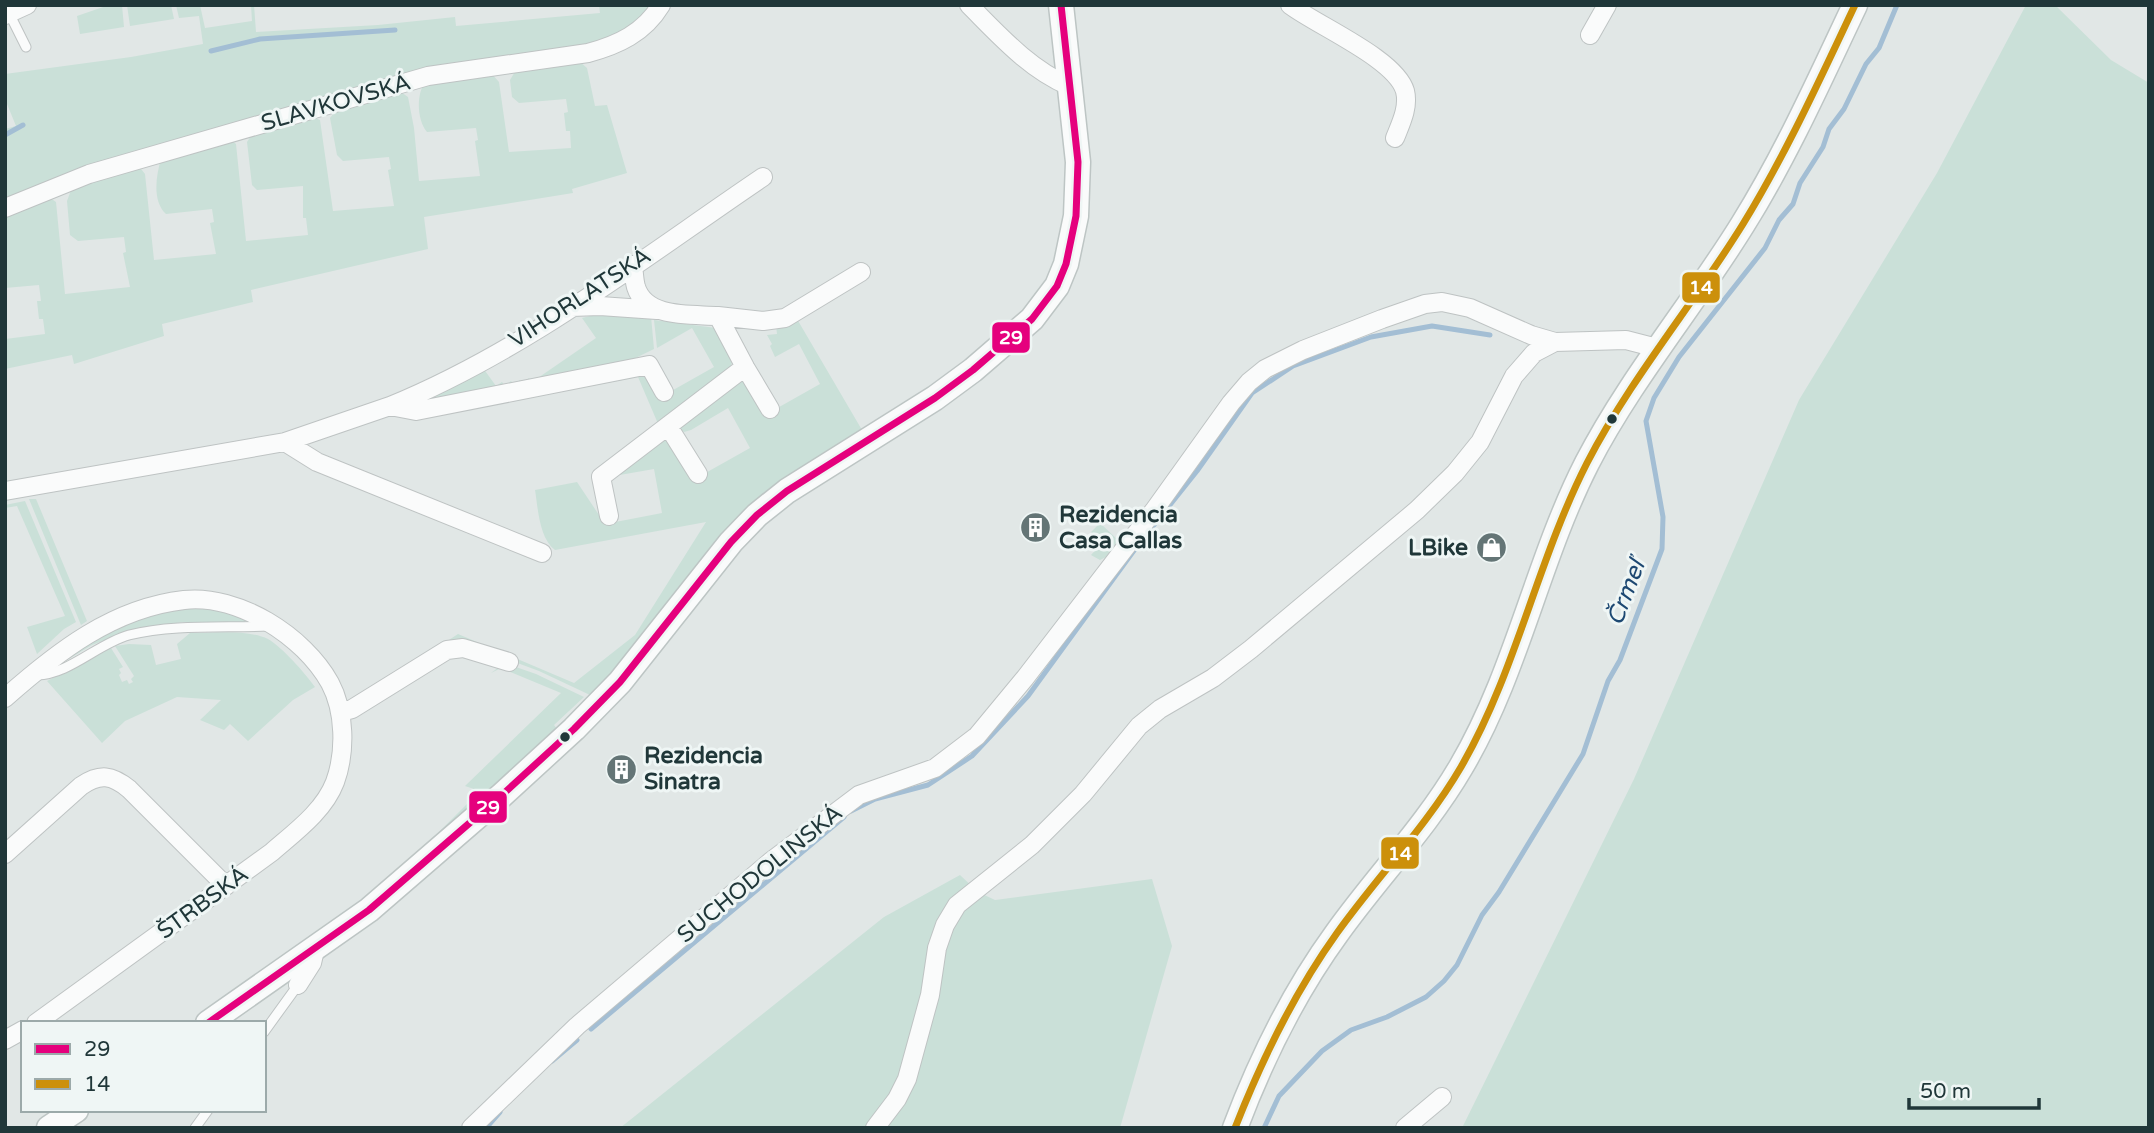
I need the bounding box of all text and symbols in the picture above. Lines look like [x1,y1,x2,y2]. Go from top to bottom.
street label: SLAVKOVSKÁ [258,68,414,138]
street label: VIHORLATSKÁ [504,242,656,354]
line badge: 14 [1681,271,1721,304]
text: 14 [1689,277,1713,299]
line badge: 29 [991,321,1031,354]
text: 29 [999,327,1023,349]
unlabelled marker [1605,412,1619,426]
place label: Rezidencia Casa Callas [1059,501,1182,555]
building icon: Rezidencia Casa Callas [1019,511,1053,545]
shop icon: LBike [1474,531,1508,565]
place label: LBike [1408,534,1468,562]
water label: Črmeľ [1600,551,1654,630]
unlabelled marker [558,730,572,744]
place label: Rezidencia Sinatra [644,742,763,796]
building icon: Rezidencia Sinatra [604,752,638,786]
line badge: 29 [468,790,508,824]
text: 29 [476,797,500,819]
street label: SUCHODOLINSKÁ [672,799,848,949]
line badge: 14 [1380,836,1420,870]
text: 14 [1388,843,1412,865]
street label: ŠTRBSKÁ [152,861,254,945]
legend [21,1021,266,1112]
text: 29 [84,1037,110,1062]
scale bar [1909,1066,2038,1110]
text: 14 [84,1072,110,1097]
text: 50 m [1920,1079,1971,1104]

